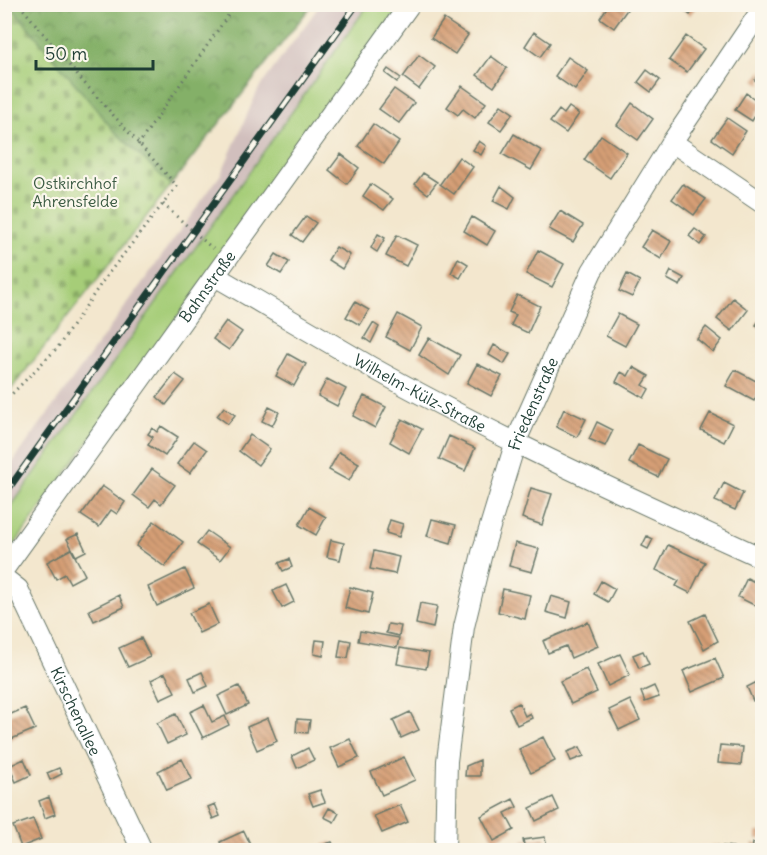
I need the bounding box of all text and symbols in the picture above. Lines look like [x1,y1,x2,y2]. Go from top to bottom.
scale bar [36,33,153,71]
text: 50 m [45,42,87,65]
park label: Ostkirchhof Ahrensfelde [32,173,118,211]
street label: Bahnstraße [175,247,240,326]
street label: Wilhelm-Külz-Straße [350,349,489,436]
street label: Friedenstraße [504,354,562,453]
street label: Kirschenallee [46,663,106,759]

